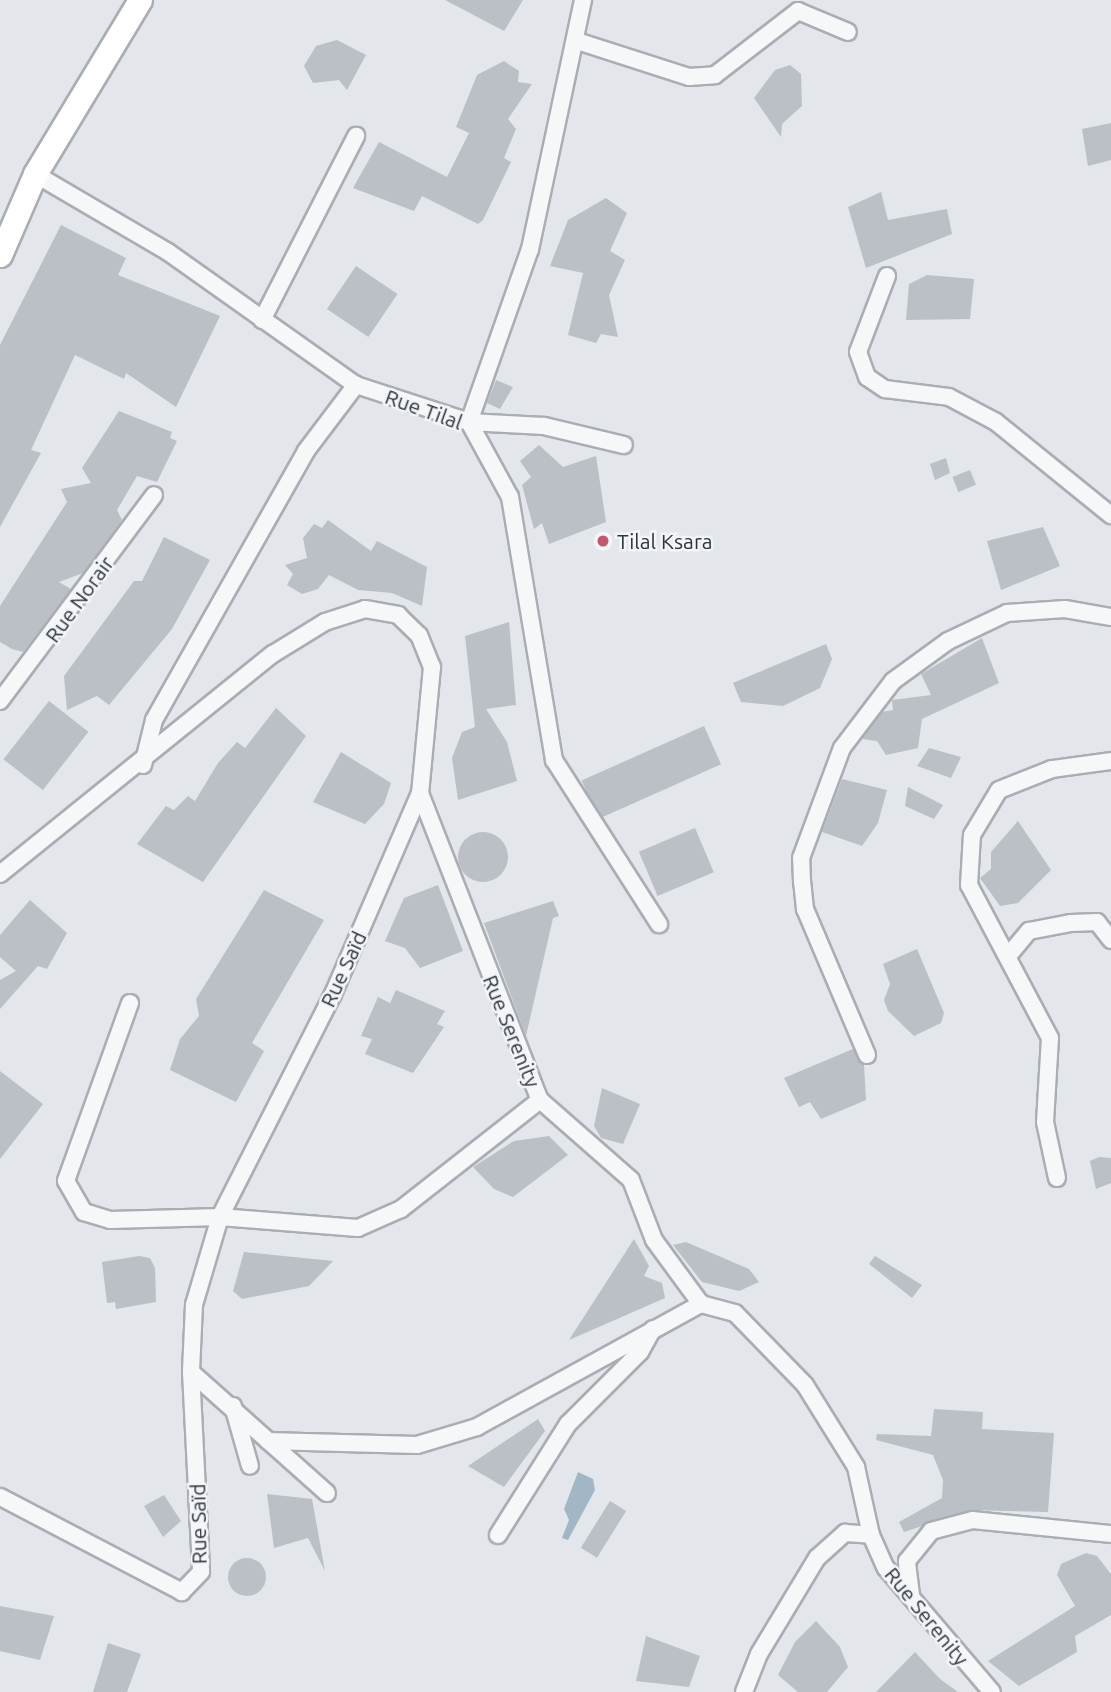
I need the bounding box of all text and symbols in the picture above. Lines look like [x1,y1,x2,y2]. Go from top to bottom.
street label: Rue Tilal [382,383,466,435]
place label: Tilal Ksara [617,528,713,554]
marker: Tilal Ksara [595,533,611,549]
street label: Rue Norair [39,551,119,647]
street label: Rue Saïd [315,927,371,1011]
street label: Rue Serenity [478,971,546,1091]
street label: Rue Saïd [185,1483,211,1565]
street label: Rue Serenity [880,1562,974,1670]

